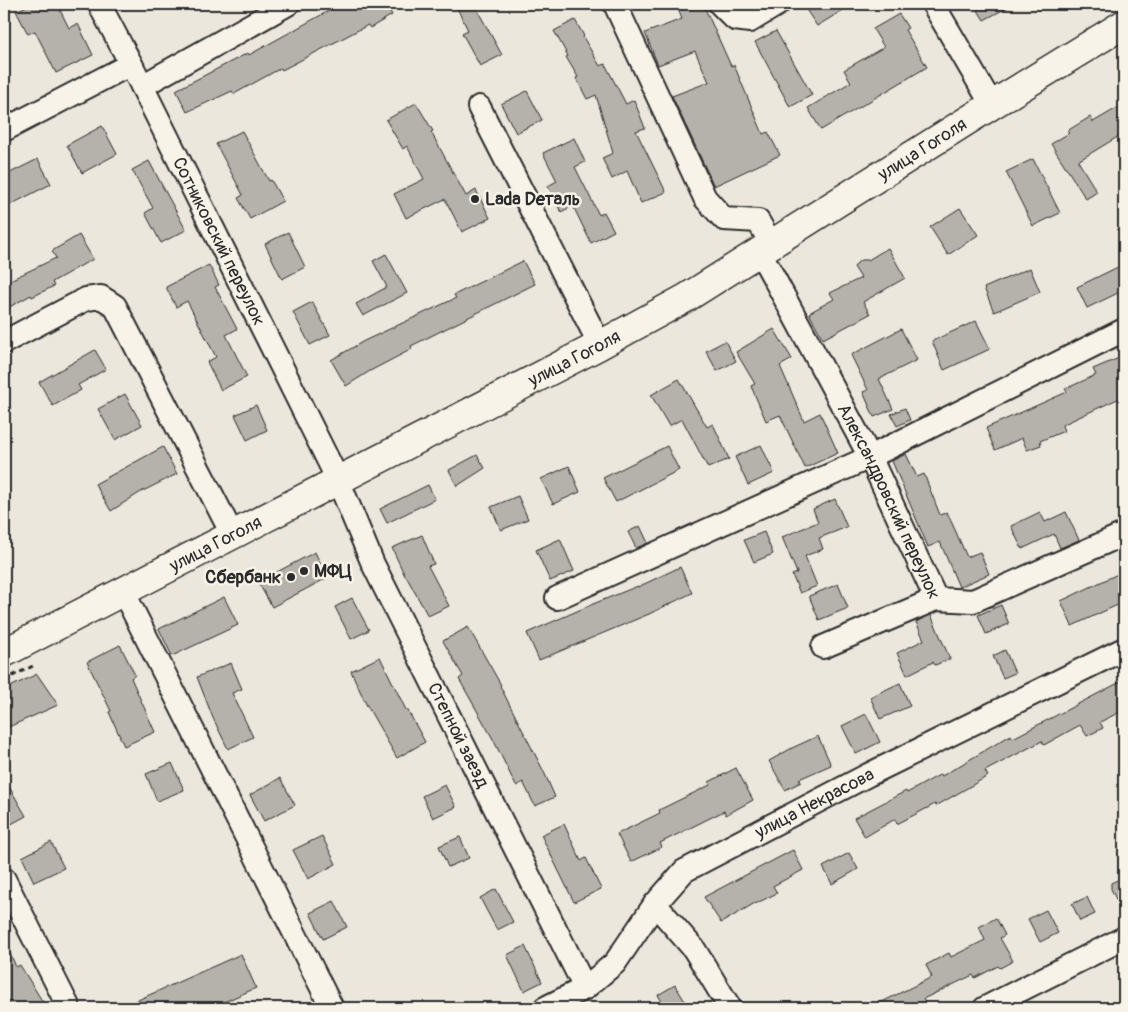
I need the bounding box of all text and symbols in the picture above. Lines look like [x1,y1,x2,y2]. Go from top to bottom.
street label: улица Гоголя [873,113,971,187]
street label: Сотниковский переулок [167,153,270,330]
place label: Lada Dеталь [485,188,580,211]
marker: Lada Dеталь [469,193,481,205]
street label: улица Гоголя [524,325,625,393]
street label: Александровский переулок [832,400,946,603]
street label: улица Гоголя [165,511,266,578]
place label: МФЦ [314,560,352,583]
marker: МФЦ [298,565,310,577]
place label: Сбербанк [205,566,281,589]
marker: Сбербанк [285,571,297,583]
street label: Степной заезд [422,679,494,792]
street label: улица Некрасова [750,763,878,844]

